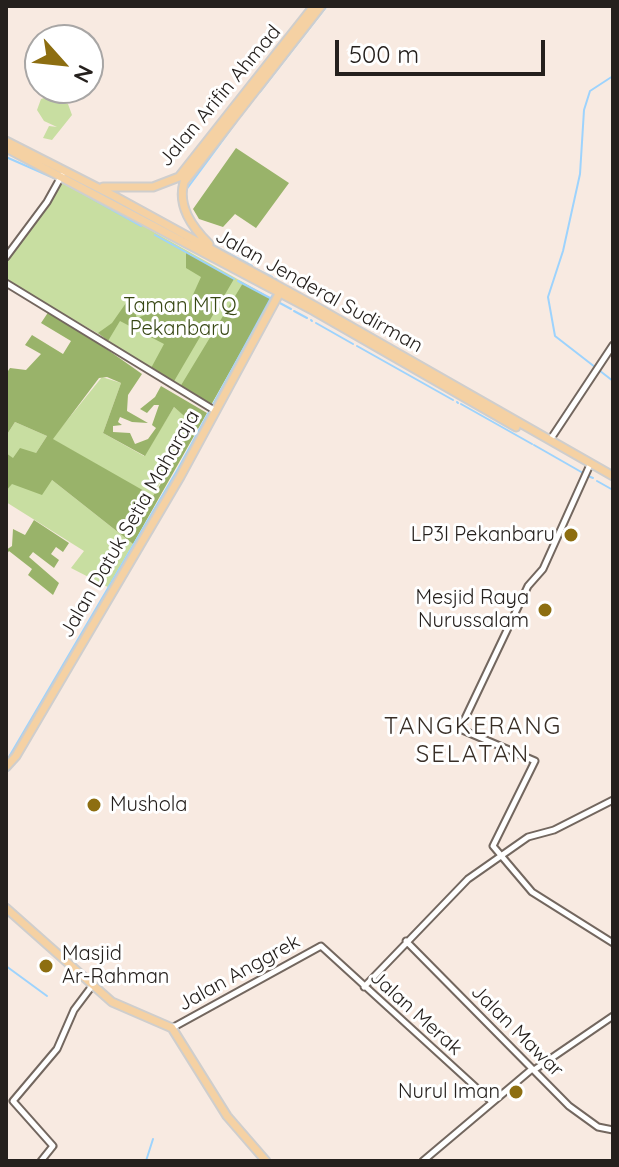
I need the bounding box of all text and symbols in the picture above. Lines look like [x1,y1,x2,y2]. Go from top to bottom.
street label: Jalan Arifin Ahmad [154,20,286,172]
north arrow [24,24,104,104]
scale bar [339,24,549,74]
text: 500 m [349,39,419,69]
text: N [67,60,100,88]
street label: Jalan Jenderal Sudirman [211,224,427,358]
park label: Taman MTQ Pekanbaru [123,294,237,341]
street label: Jalan Datuk Setia Maharaja [55,406,205,642]
place label: LP3I Pekanbaru [411,523,555,547]
marker: LP3I Pekanbaru [562,526,580,544]
place label: Mesjid Raya Nurussalam [415,586,529,633]
marker: Mesjid Raya Nurussalam [536,601,554,619]
district label: TANGKERANG SELATAN [384,713,562,769]
place label: Mushola [110,793,187,817]
marker: Mushola [85,796,103,814]
street label: Jalan Anggrek [174,930,304,1016]
place label: Masjid Ar-Rahman [62,942,169,989]
marker: Masjid Ar-Rahman [37,957,55,975]
street label: Jalan Merak [365,965,467,1061]
street label: Jalan Mawar [466,980,568,1082]
place label: Nurul Iman [398,1080,500,1104]
marker: Nurul Iman [507,1083,525,1101]

